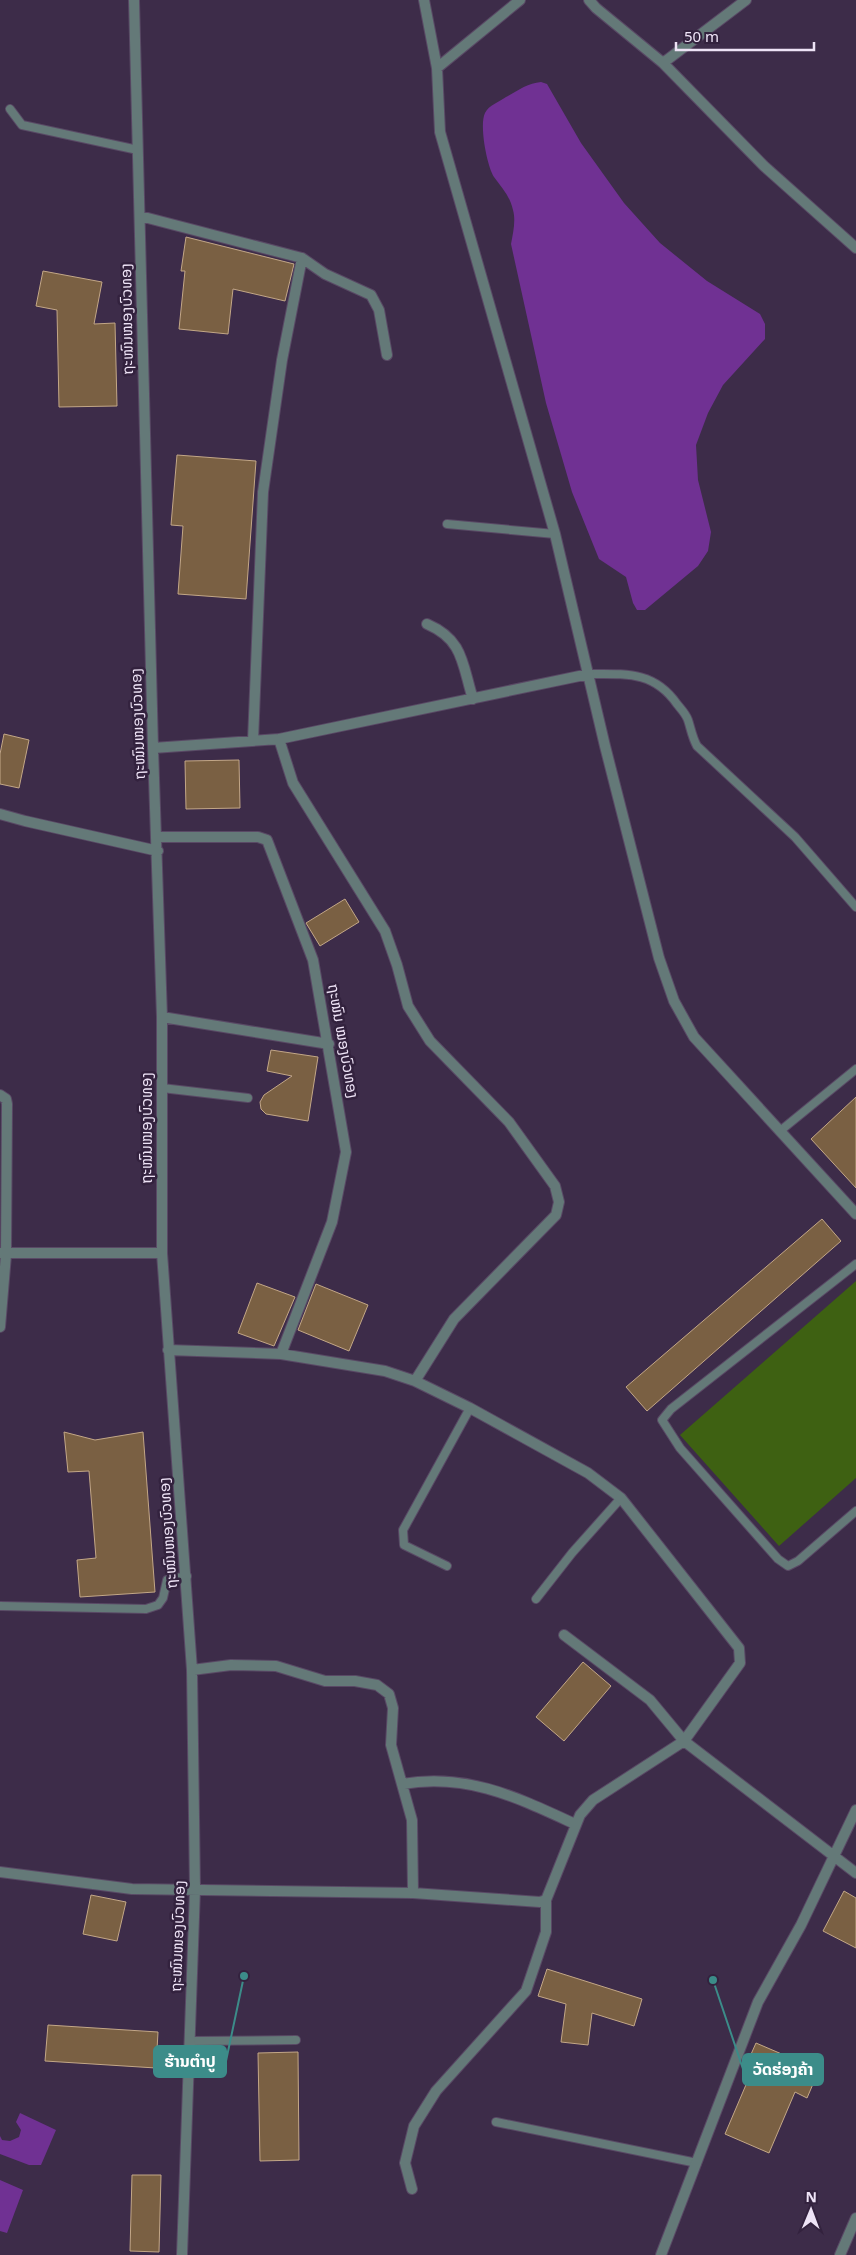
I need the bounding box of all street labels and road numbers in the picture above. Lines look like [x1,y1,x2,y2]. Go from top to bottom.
street label: ຖະໜົນໜອງບົວທອງ [113,263,140,375]
street label: ຖະໜົນໜອງບົວທອງ [123,668,152,780]
street label: ຖະໜົນ ໝອງບົວທອງ [321,982,366,1100]
street label: ຖະໜົນໜອງບົວທອງ [134,1072,159,1184]
street label: ຖະໜົນໜອງບົວທອງ [151,1476,184,1590]
street label: ຖະໜົນໜອງບົວທອງ [163,1880,192,1992]

